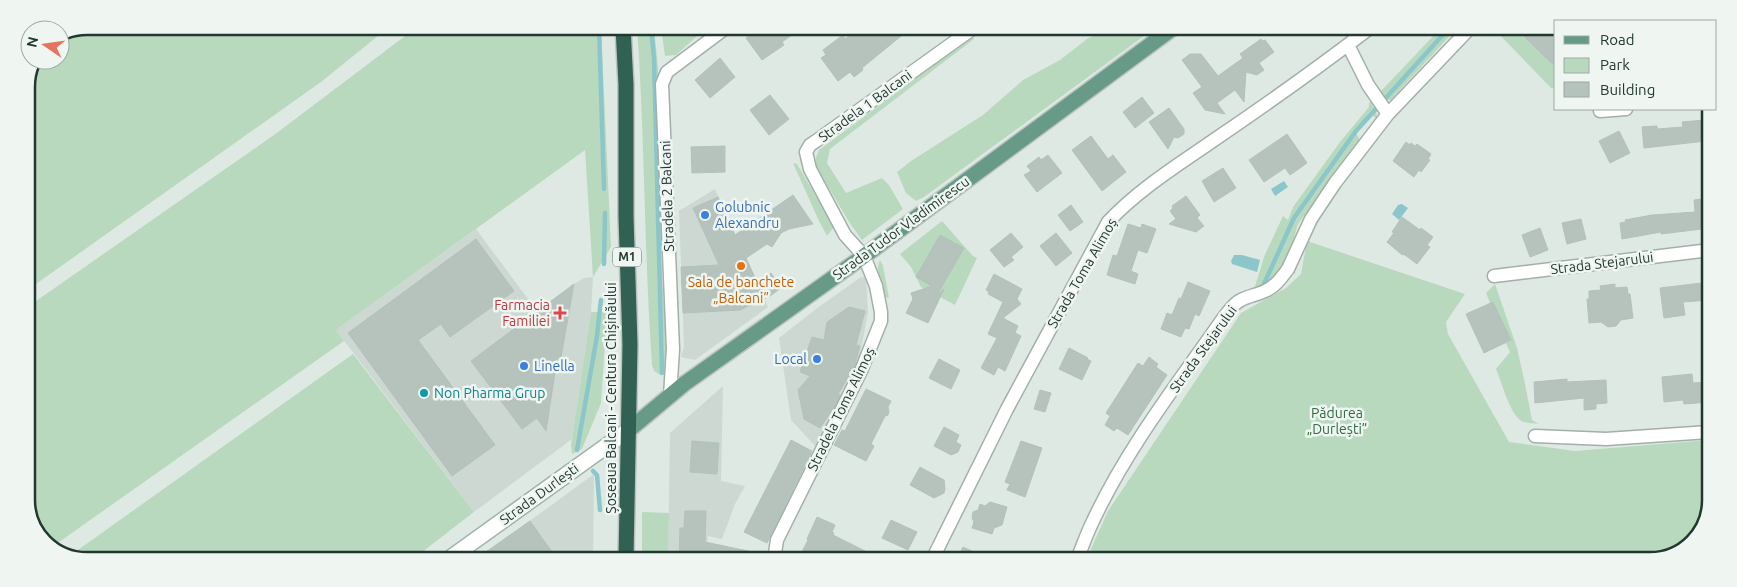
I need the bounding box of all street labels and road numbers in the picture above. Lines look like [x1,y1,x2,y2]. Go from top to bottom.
street label: Stradela 1 Balcani [815,67,915,145]
street label: Stradela 2 Balcani [657,140,677,252]
street label: Strada Tudor Vladimirescu [830,173,972,283]
street label: Strada Toma Alimoș [1044,215,1120,331]
road number: M1 [613,248,641,266]
street label: Strada Stejarului [1550,249,1654,277]
street label: Șoseaua Balcani - Centura Chișinăului [603,282,619,514]
street label: Strada Stejarului [1166,302,1240,396]
street label: Stradela Toma Alimoș [804,345,878,473]
street label: Strada Durlești [496,460,582,528]

